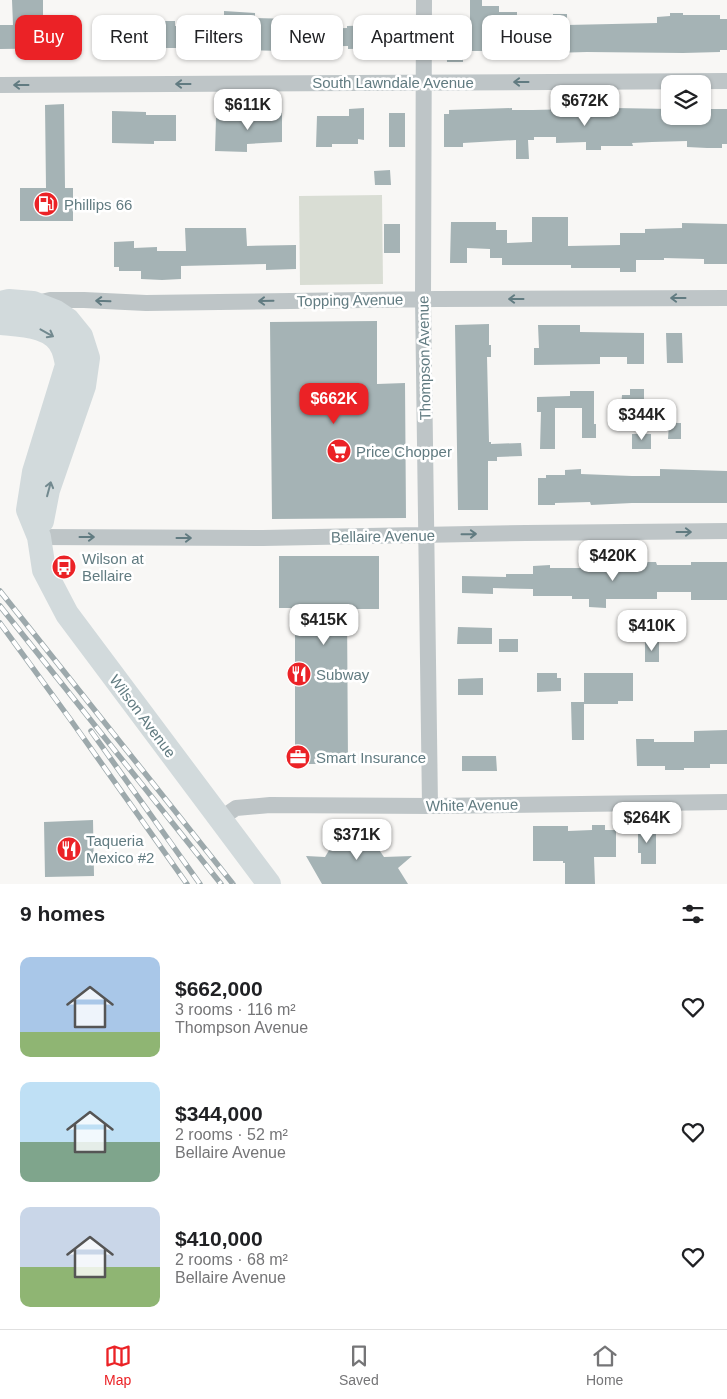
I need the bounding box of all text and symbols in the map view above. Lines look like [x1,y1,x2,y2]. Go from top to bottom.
chip: Buy [15,15,82,60]
chip: Rent [92,15,166,60]
chip: Filters [176,15,261,60]
chip: New [271,15,343,60]
chip: Apartment [353,15,472,60]
chip: House [482,15,570,60]
street label: South Lawndale Avenue [312,74,474,91]
map controls [661,75,711,125]
button: layers [661,75,711,125]
one-way arrow [513,77,530,87]
one-way arrow [176,79,192,89]
one-way arrow [13,80,30,90]
pin: $672K [550,84,620,127]
pin: $611K [213,88,283,131]
text: $672K [561,92,609,109]
text: $611K [225,96,271,113]
fuel station icon: Phillips 66 [33,191,59,217]
place label: Phillips 66 [64,196,132,213]
street label: Topping Avenue [297,291,403,309]
one-way arrow [671,293,687,303]
one-way arrow [508,294,524,304]
street label: Thompson Avenue [414,295,434,421]
one-way arrow [96,296,112,305]
one-way arrow [258,296,274,306]
one-way arrow [39,328,54,338]
pin: $662K [299,382,369,425]
text: $662K [310,390,358,407]
pin: $344K [607,398,677,441]
text: $344K [618,406,666,423]
supermarket icon: Price Chopper [326,438,352,464]
place label: Price Chopper [356,443,452,460]
one-way arrow [44,482,54,498]
street label: Bellaire Avenue [331,527,435,545]
one-way arrow [675,527,691,537]
one-way arrow [460,529,476,539]
one-way arrow [78,532,95,542]
one-way arrow [175,533,191,543]
pin: $420K [578,540,648,582]
text: $420K [589,547,637,564]
place label: Wilson at Bellaire [82,550,145,584]
bus stop icon: Wilson at Bellaire [51,554,77,580]
pin: $415K [289,604,359,646]
pin: $410K [617,610,687,652]
text: $415K [300,611,348,628]
text: $410K [628,617,676,634]
restaurant icon: Subway [286,661,312,687]
place label: Subway [316,666,370,683]
street label: Wilson Avenue [106,671,180,761]
office icon: Smart Insurance [285,744,311,770]
place label: Smart Insurance [316,749,426,766]
street label: White Avenue [426,796,518,814]
pin: $264K [612,802,682,844]
text: $264K [623,809,671,826]
pin: $371K [322,818,392,861]
text: $371K [333,826,381,843]
place label: Taqueria Mexico #2 [86,832,154,866]
restaurant icon: Taqueria Mexico #2 [56,836,82,862]
icon: filters [679,900,707,928]
text: 9 homes [20,902,105,925]
icon: home [60,977,120,1037]
text: $662,000 [175,977,263,1000]
icon: heart [679,993,707,1021]
text: 3 rooms · 116 m² [175,1001,296,1018]
text: Thompson Avenue [175,1019,308,1036]
icon: home [60,1102,120,1162]
text: $344,000 [175,1102,263,1125]
icon: heart [679,1118,707,1146]
text: 2 rooms · 52 m² [175,1126,288,1143]
text: Bellaire Avenue [175,1144,286,1161]
icon: home [60,1227,120,1287]
text: $410,000 [175,1227,263,1250]
icon: heart [679,1243,707,1271]
text: 2 rooms · 68 m² [175,1251,288,1268]
text: Bellaire Avenue [175,1269,286,1286]
tab: Map [104,1342,132,1388]
tab: Saved [339,1342,379,1388]
tab: Home [586,1342,623,1388]

